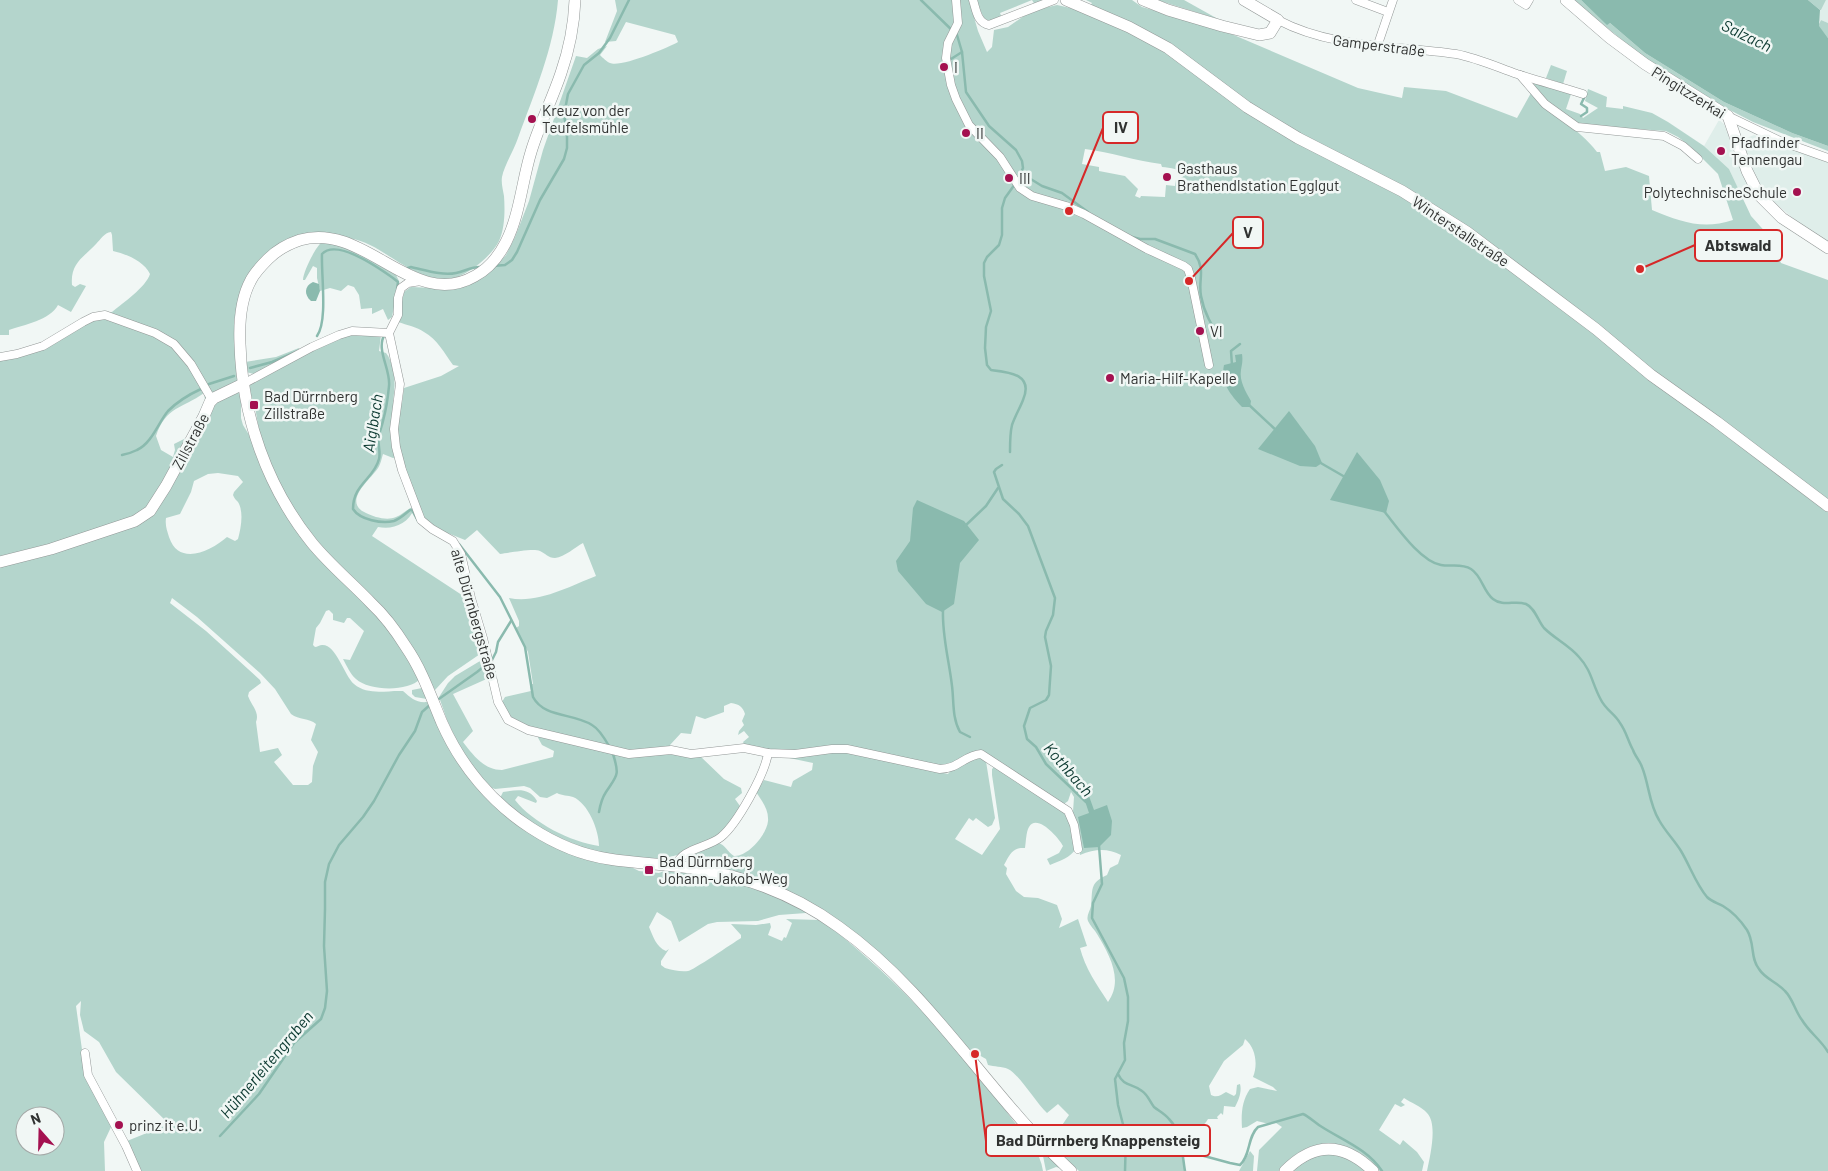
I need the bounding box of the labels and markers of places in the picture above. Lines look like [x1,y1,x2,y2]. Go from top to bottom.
place label: I [954,58,958,76]
marker: I [938,61,950,73]
place label: Kreuz von der Teufelsmühle [542,101,631,136]
callout: IV [1103,112,1138,143]
marker: Kreuz von der Teufelsmühle [526,113,538,125]
place label: II [976,124,984,142]
marker: II [960,127,972,139]
place label: Pfadfinder Tennengau [1731,133,1802,168]
marker: Pfadfinder Tennengau [1715,145,1727,157]
place label: Gasthaus Brathendlstation Egglgut [1177,159,1339,194]
place label: III [1019,169,1031,187]
marker: Gasthaus Brathendlstation Egglgut [1161,171,1173,183]
marker: III [1003,172,1015,184]
place label: PolytechnischeSchule [1644,183,1787,201]
marker: PolytechnischeSchule [1791,186,1803,198]
callout: V [1233,217,1263,248]
callout: Abtswald [1695,230,1782,261]
place label: VI [1210,322,1223,340]
marker: VI [1194,325,1206,337]
place label: Maria-Hilf-Kapelle [1120,369,1237,387]
marker: Maria-Hilf-Kapelle [1104,372,1116,384]
place label: Bad Dürrnberg Zillstraße [264,387,358,422]
marker: Bad Dürrnberg Zillstraße [248,399,260,411]
place label: Bad Dürrnberg Johann-Jakob-Weg [659,852,788,887]
marker: Bad Dürrnberg Johann-Jakob-Weg [643,864,655,876]
place label: prinz it e.U. [129,1116,202,1134]
marker: prinz it e.U. [113,1119,125,1131]
callout: Bad Dürrnberg Knappensteig [986,1125,1210,1156]

